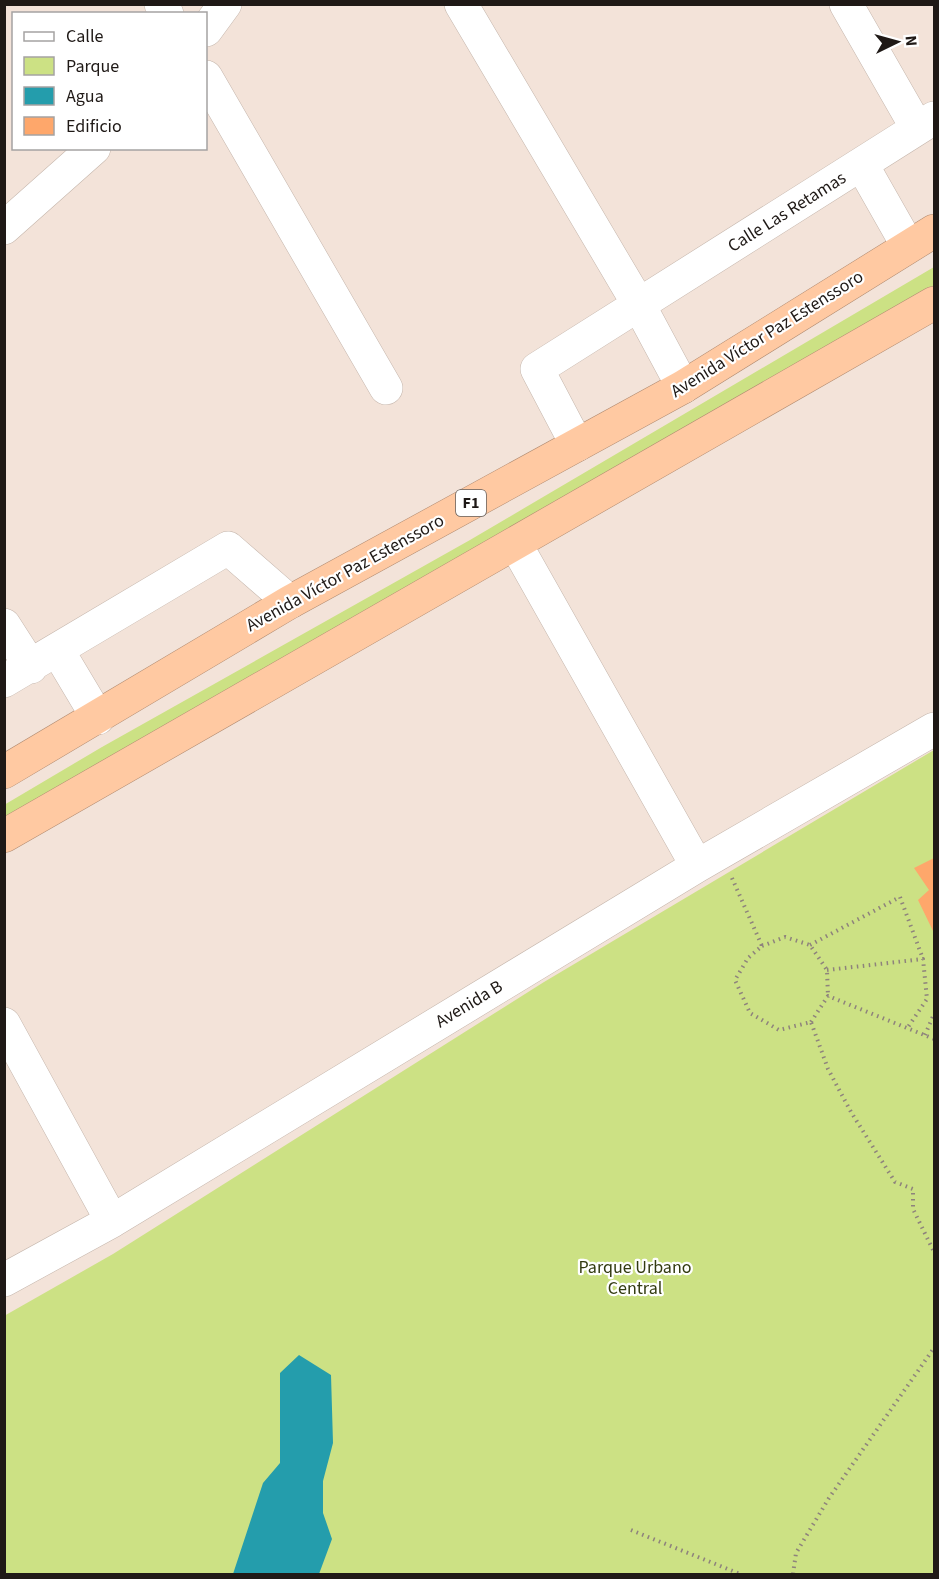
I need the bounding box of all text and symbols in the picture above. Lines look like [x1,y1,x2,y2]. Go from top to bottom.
legend [12,12,207,150]
north arrow [867,12,927,72]
text: Calle [66,24,104,49]
text: N [900,35,922,47]
text: Parque [66,54,119,79]
text: Agua [66,84,104,109]
text: Edificio [66,114,122,139]
street label: Calle Las Retamas [723,166,851,258]
street label: Avenida Víctor Paz Estenssoro [666,264,868,404]
road number: F1 [456,490,486,516]
street label: Avenida Víctor Paz Estenssoro [241,508,449,638]
street label: Avenida B [431,974,507,1034]
park label: Parque Urbano Central [578,1255,692,1301]

